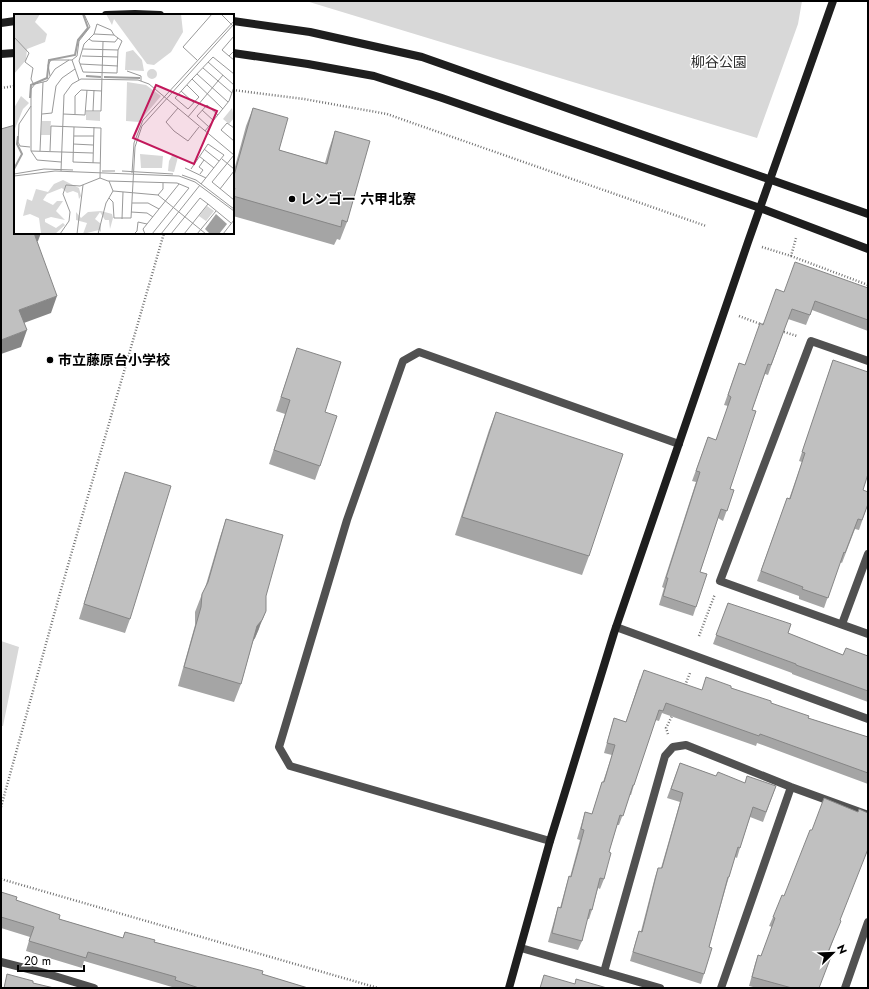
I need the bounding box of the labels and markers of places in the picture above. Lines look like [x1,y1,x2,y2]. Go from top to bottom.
place label: レンゴー 六甲北寮 [300,189,416,209]
marker: レンゴー 六甲北寮 [287,194,297,204]
place label: 市立藤原台小学校 [58,350,170,370]
marker: 市立藤原台小学校 [45,355,55,365]

